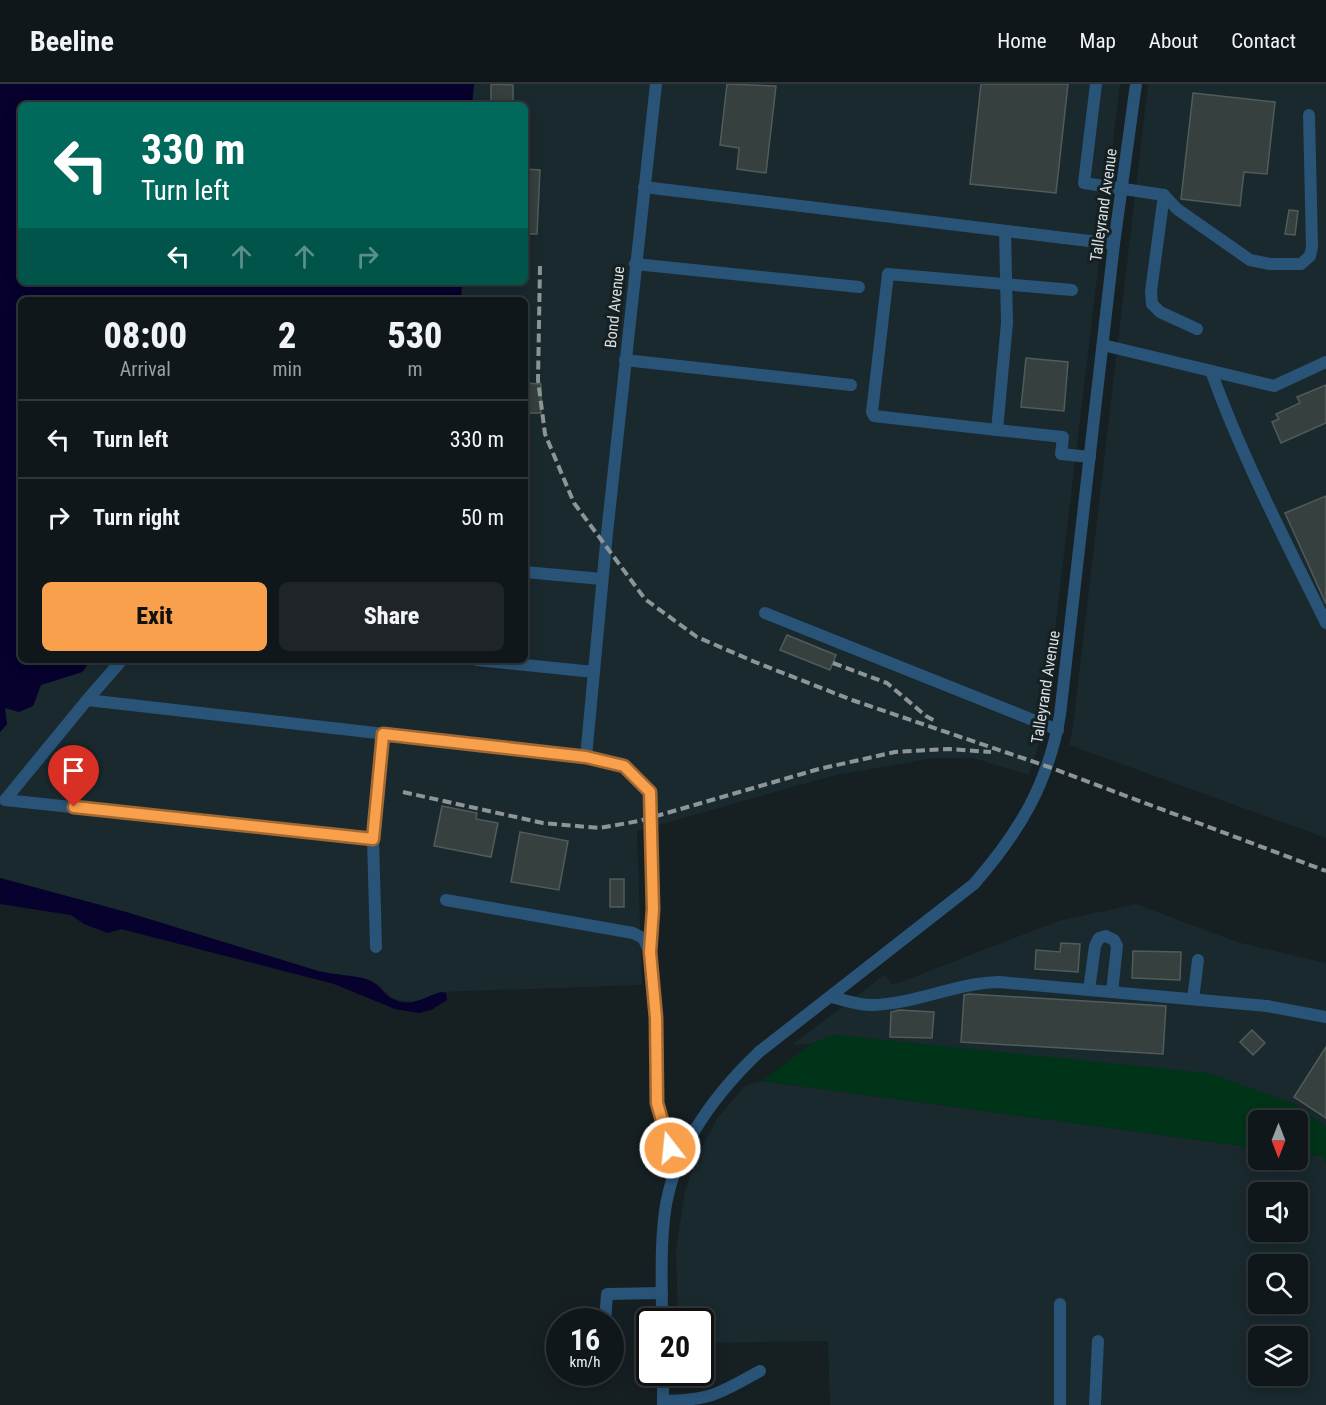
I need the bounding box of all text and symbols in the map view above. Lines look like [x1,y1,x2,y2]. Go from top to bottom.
text: Beeline [30,25,114,58]
text: Home [997,29,1047,53]
text: Map [1080,29,1116,53]
text: About [1149,29,1198,53]
text: Contact [1231,29,1296,53]
text: 330 m [141,125,246,174]
icon: left [42,126,120,204]
street label: Talleyrand Avenue [1086,147,1121,263]
text: Turn left [141,175,230,207]
icon: left [162,240,195,273]
icon: ahead [225,240,258,273]
icon: ahead [288,240,321,273]
icon: right [351,240,384,273]
street label: Bond Avenue [601,265,628,349]
text: 08:00 [104,315,187,357]
text: 2 [278,315,296,357]
text: 530 [387,315,442,357]
text: Arrival [120,357,171,381]
text: min [273,357,302,381]
text: m [407,357,422,381]
icon: left [42,423,75,456]
text: Turn left [93,427,168,452]
text: 330 m [450,427,504,452]
icon: right [42,501,75,534]
text: Turn right [93,505,180,530]
text: 50 m [461,505,504,530]
button: Exit [42,582,267,651]
button: Share [279,582,504,651]
street label: Talleyrand Avenue [1027,629,1064,745]
pin [48,745,99,807]
icon: arrive [57,754,90,787]
north arrow [1248,1110,1308,1170]
map controls [1248,1110,1308,1386]
position arrow [638,1116,702,1180]
button: sound [1248,1182,1308,1242]
button: search [1248,1254,1308,1314]
speed limit sign: 20 [636,1308,714,1386]
text: 16 [570,1322,600,1357]
button: layers [1248,1326,1308,1386]
text: km/h [570,1353,600,1371]

